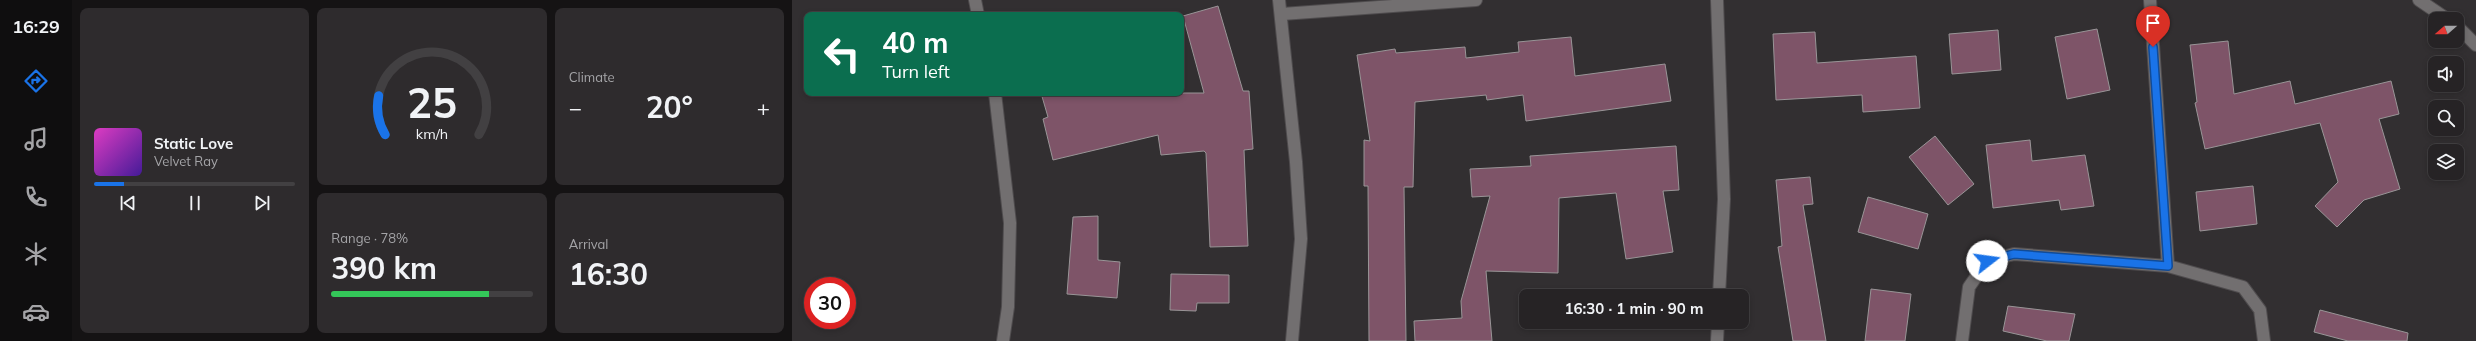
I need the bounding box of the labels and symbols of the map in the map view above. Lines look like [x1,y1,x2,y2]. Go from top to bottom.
pin [2136,6,2170,47]
north arrow [2428,12,2464,48]
position arrow [1966,240,2008,282]
speed limit sign: 30 [804,277,856,329]

